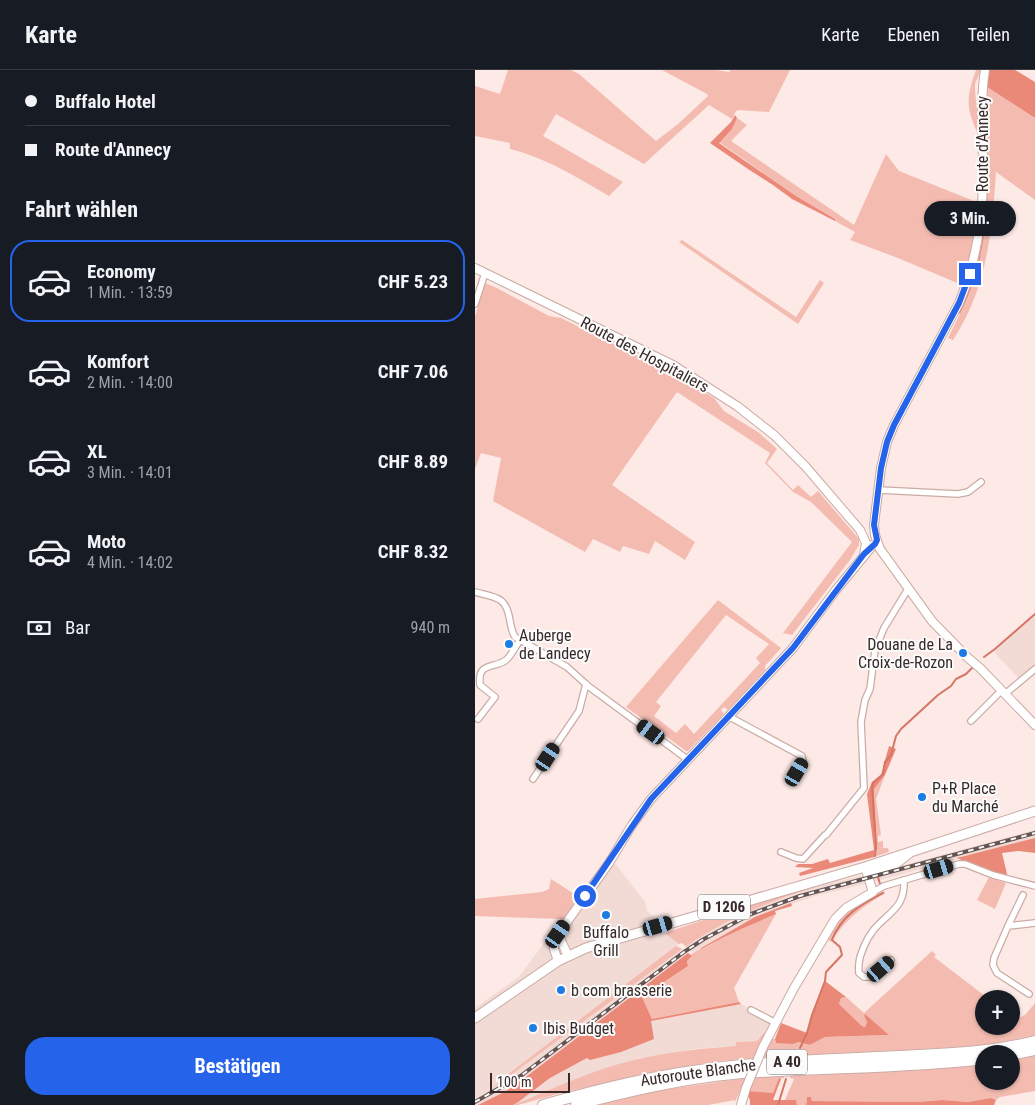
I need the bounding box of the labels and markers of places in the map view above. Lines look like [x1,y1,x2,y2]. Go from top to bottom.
place label: Auberge de Landecy [519,626,591,663]
place label: Douane de La Croix-de-Rozon [858,635,953,672]
marker: Auberge de Landecy [503,638,515,650]
marker: Douane de La Croix-de-Rozon [957,647,969,659]
place label: P+R Place du Marché [932,779,998,816]
marker: P+R Place du Marché [916,791,928,803]
marker: Buffalo Grill [600,909,612,921]
place label: Buffalo Grill [583,923,629,960]
place label: b com brasserie [571,981,672,1000]
marker: b com brasserie [555,984,567,996]
place label: Ibis Budget [543,1019,614,1038]
marker: Ibis Budget [527,1022,539,1034]

